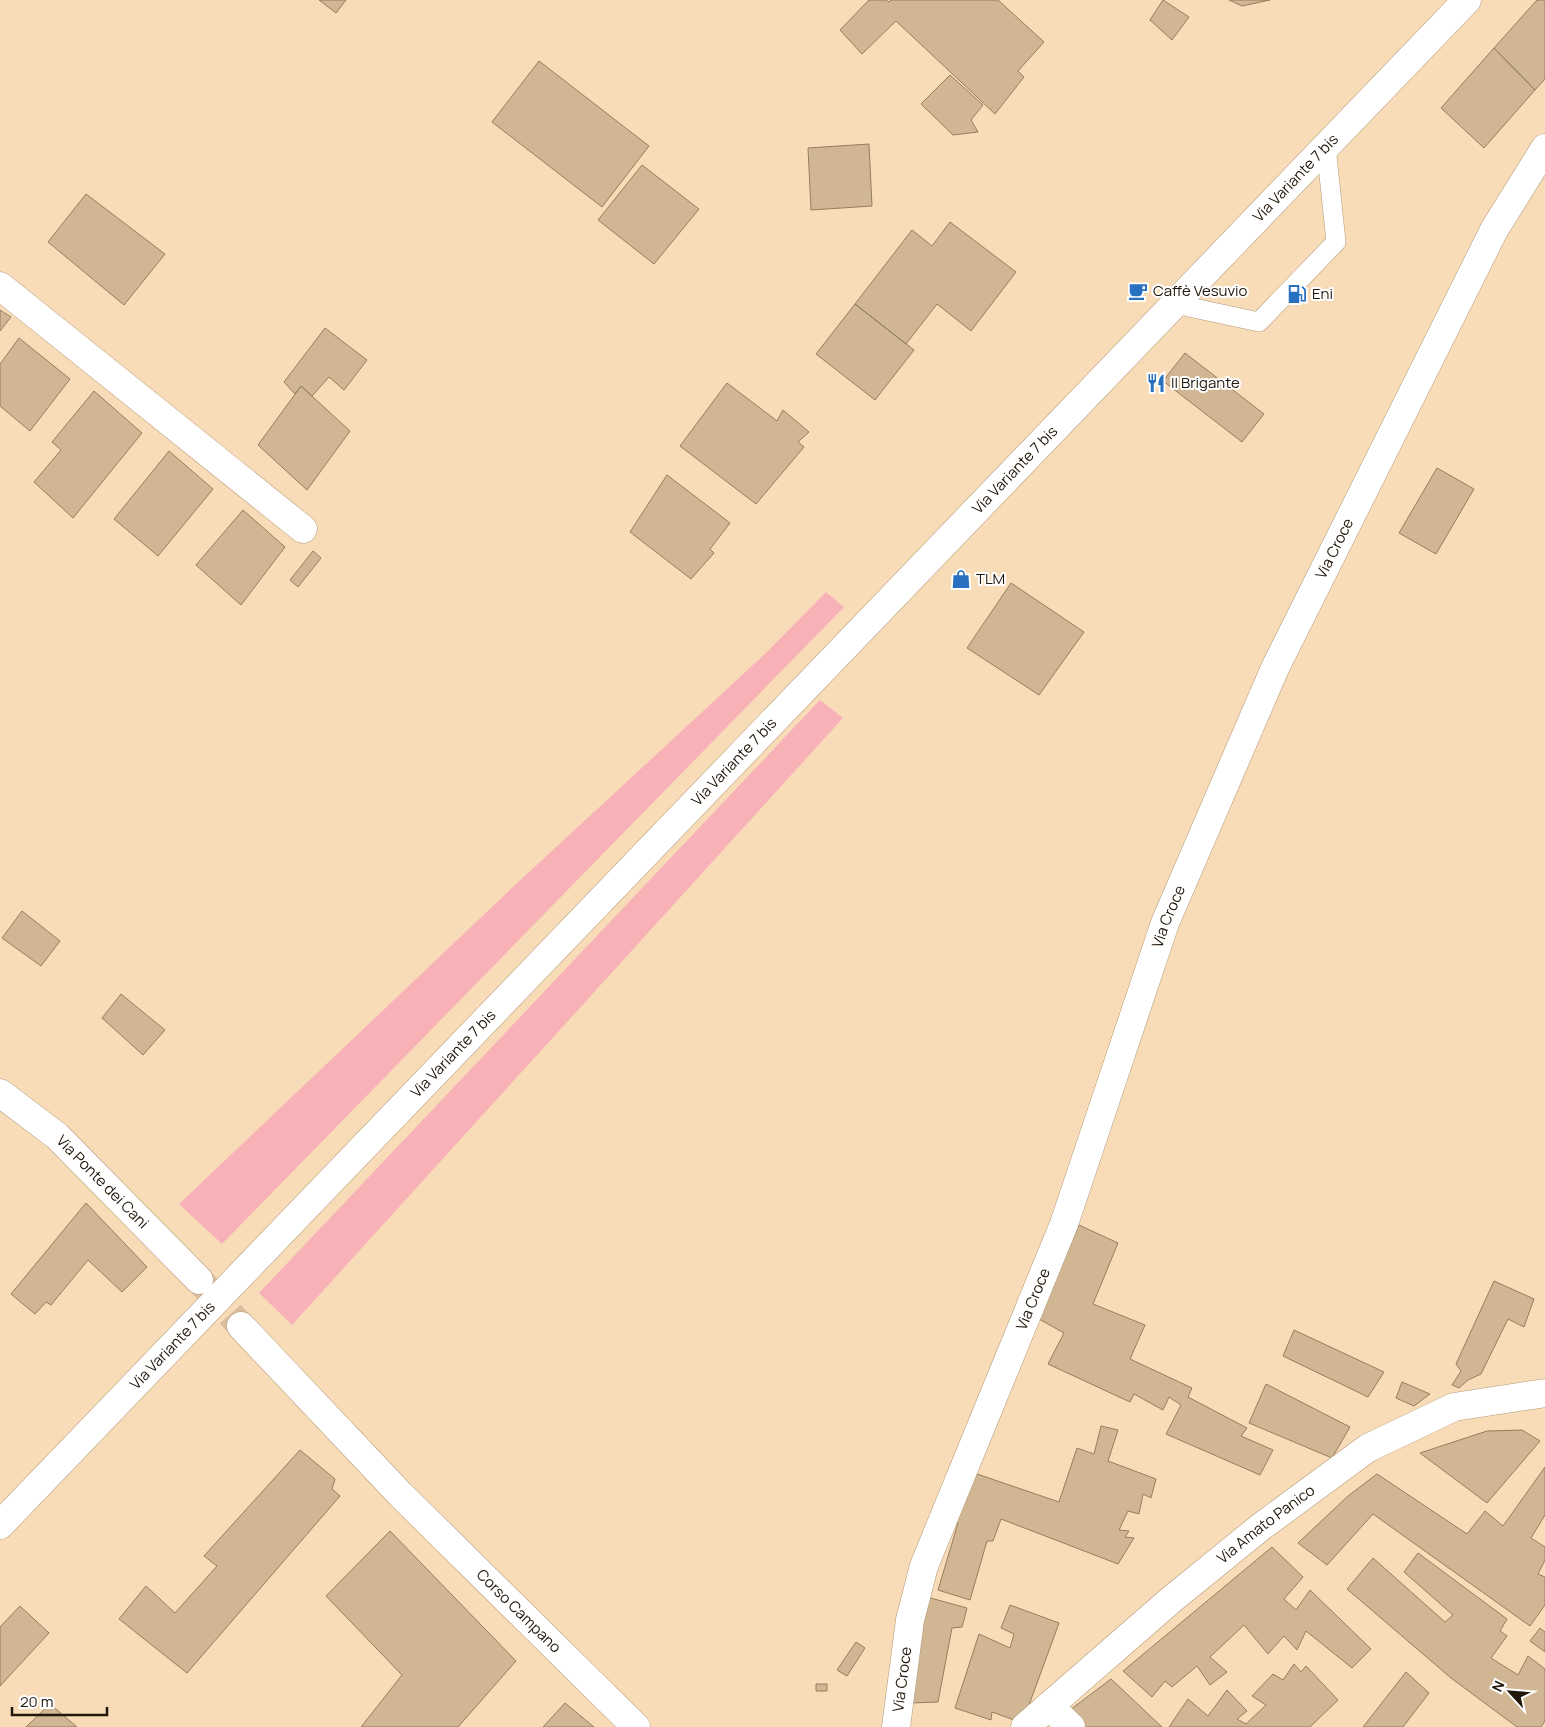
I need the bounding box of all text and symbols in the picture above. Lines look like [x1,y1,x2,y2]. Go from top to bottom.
street label: Via Variante 7 bis [1248,129,1343,226]
cafe icon: Caffè Vesuvio [1127,280,1149,302]
place label: Caffè Vesuvio [1153,280,1248,301]
fuel station icon: Eni [1286,283,1308,305]
place label: Eni [1312,283,1333,304]
restaurant icon: Il Brigante [1145,372,1167,394]
place label: Il Brigante [1171,372,1240,393]
street label: Via Variante 7 bis [967,421,1062,518]
street label: Via Croce [1310,514,1358,582]
shop icon: TLM [950,568,972,590]
place label: TLM [976,568,1005,589]
street label: Via Variante 7 bis [686,713,781,810]
street label: Via Croce [1146,882,1190,950]
street label: Via Variante 7 bis [406,1005,501,1102]
street label: Via Ponte dei Cani [52,1130,154,1233]
street label: Via Croce [1011,1265,1055,1333]
street label: Via Variante 7 bis [125,1296,220,1394]
street label: Via Amato Panico [1212,1480,1319,1568]
street label: Corso Campano [472,1564,566,1657]
street label: Via Croce [887,1645,916,1713]
north arrow [1485,1667,1535,1717]
text: N [1487,1677,1509,1695]
scale bar [12,1684,108,1716]
text: 20 m [20,1691,53,1712]

